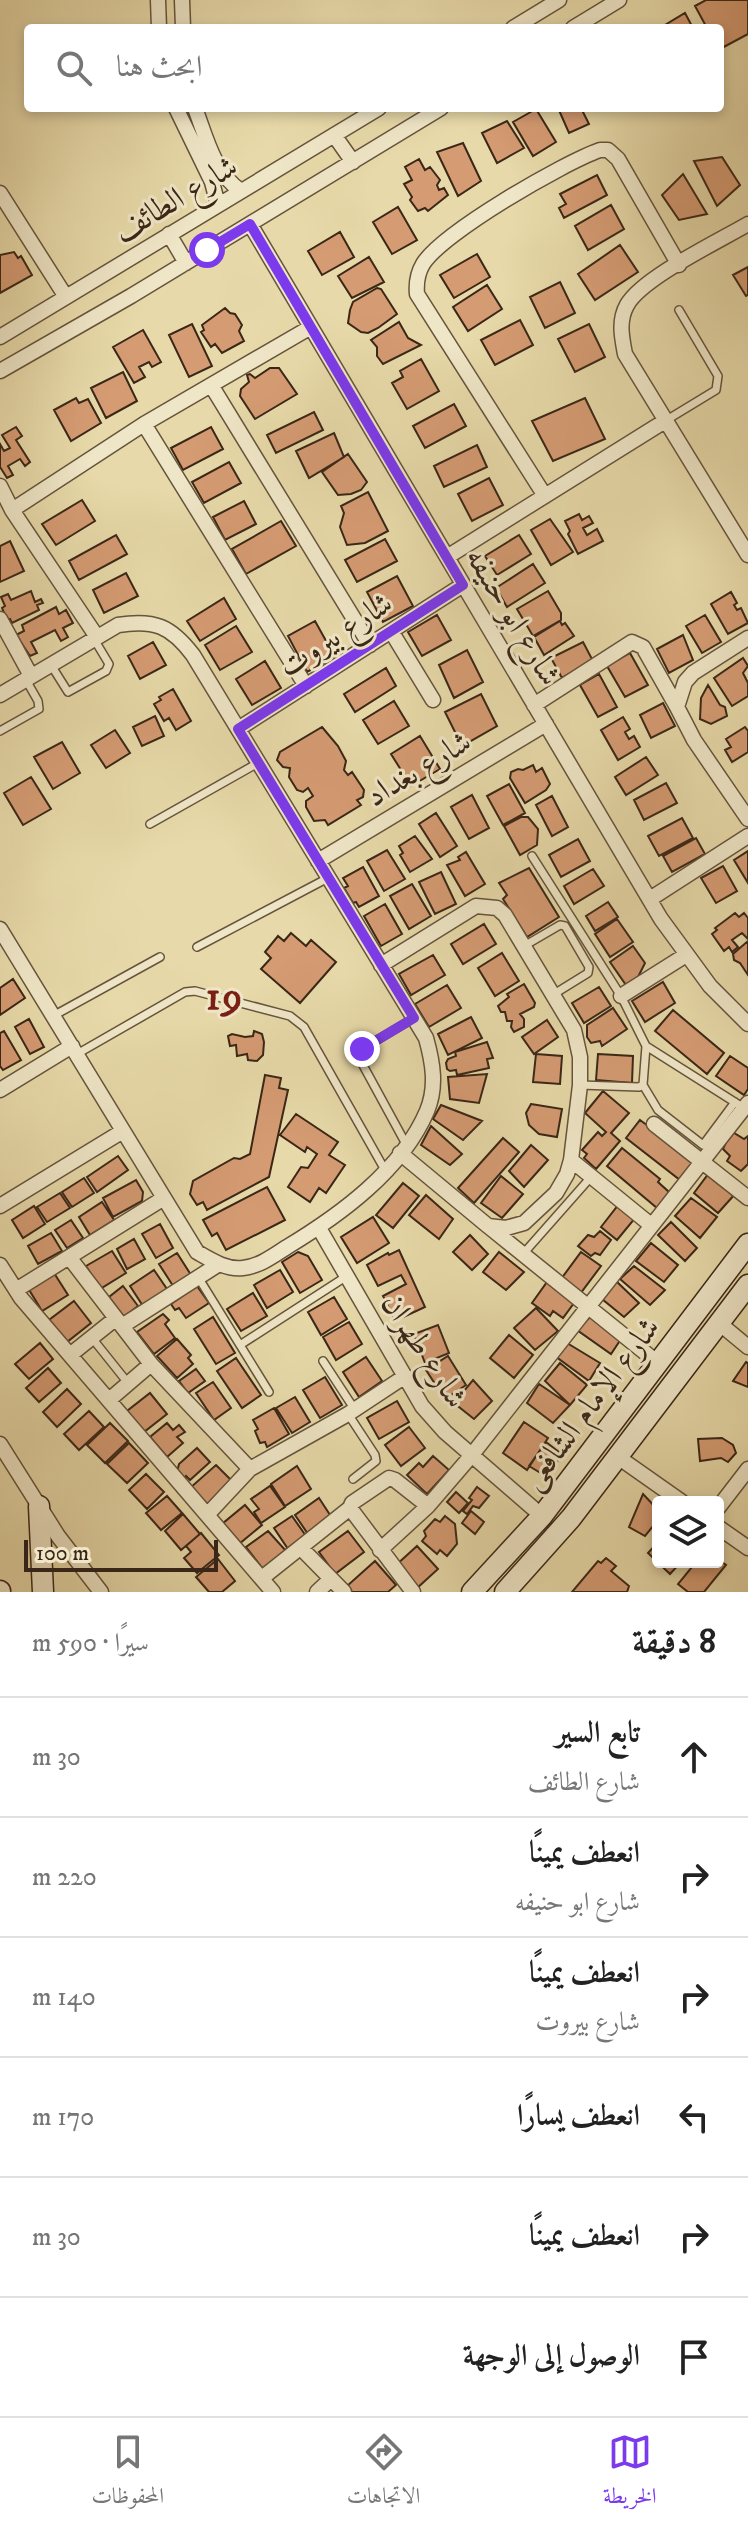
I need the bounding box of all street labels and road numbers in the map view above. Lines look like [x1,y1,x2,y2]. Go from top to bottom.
street label: شارع الطائف [107,147,248,257]
street label: شارع ابو حنيفه [451,541,569,696]
street label: شارع بيروت [271,584,404,692]
street label: شارع بغداد [359,723,482,821]
street label: شارع طهران [367,1286,475,1419]
street label: شارع الإمام الشافعى [513,1310,675,1502]

